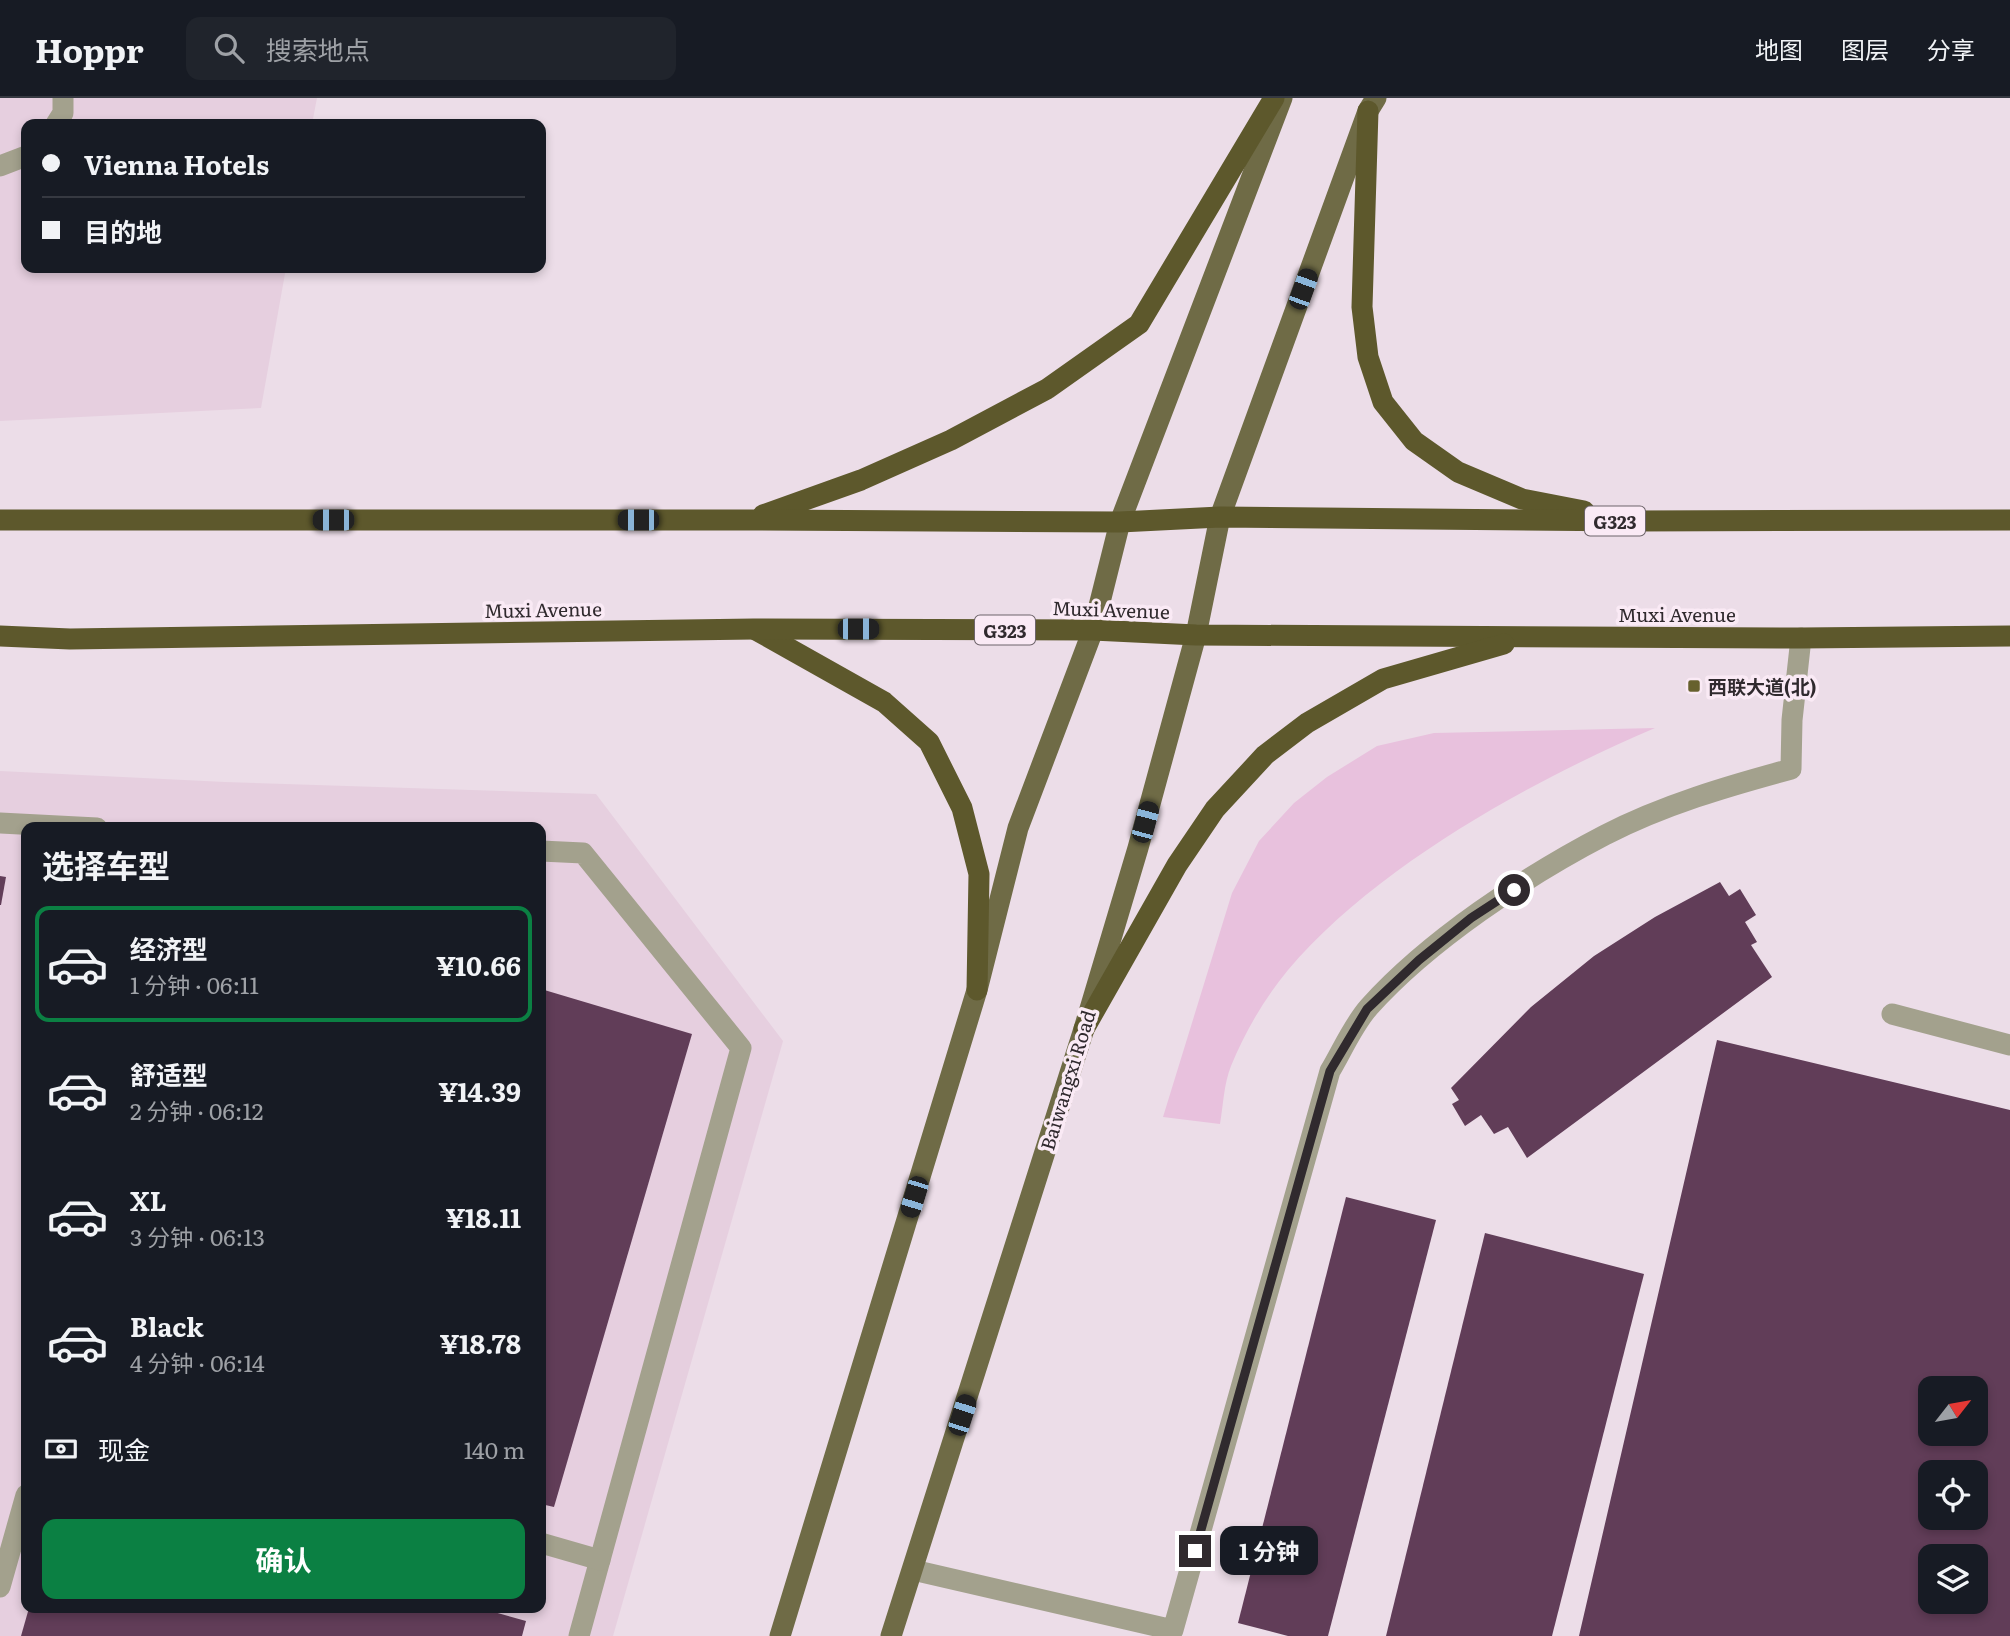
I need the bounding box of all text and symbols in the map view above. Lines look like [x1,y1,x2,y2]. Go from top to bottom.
search box [186,17,676,80]
text: Hoppr [35,24,144,73]
icon: search [210,29,248,67]
text: 搜索地点 [266,29,370,68]
text: 地图 [1755,31,1803,66]
text: 图层 [1841,31,1889,66]
text: 分享 [1927,31,1975,66]
text: Vienna Hotels [84,144,269,183]
text: 目的地 [84,211,162,250]
car [1286,266,1321,312]
road number: G323 [1585,506,1645,536]
car [313,510,355,531]
car [618,510,660,531]
street label: Muxi Avenue [1052,593,1170,625]
street label: Muxi Avenue [484,594,602,624]
street label: Muxi Avenue [1618,600,1736,628]
road number: G323 [975,616,1035,644]
car [838,619,880,640]
place label: 西联大道(北) [1708,672,1817,700]
marker: 西联大道(北) [1686,678,1702,694]
car [1130,799,1161,845]
text: 选择车型 [42,840,170,888]
route start [1498,874,1530,906]
text: 经济型 [130,928,208,967]
icon: car [46,933,109,996]
text: ¥10.66 [436,945,521,984]
text: 1 分钟 · 06:11 [130,967,259,1001]
street label: Baiwangxi Road [1032,1006,1102,1153]
text: 舒适型 [130,1054,208,1093]
icon: car [46,1059,109,1122]
text: ¥14.39 [438,1071,521,1110]
text: 2 分钟 · 06:12 [130,1093,263,1127]
car [898,1174,931,1220]
text: XL [130,1180,167,1219]
icon: car [46,1185,109,1248]
text: ¥18.11 [445,1197,521,1236]
text: 3 分钟 · 06:13 [130,1219,265,1253]
text: Black [130,1306,204,1345]
icon: car [46,1311,109,1374]
text: ¥18.78 [440,1323,521,1362]
text: 4 分钟 · 06:14 [130,1345,265,1379]
north arrow [1918,1376,1988,1446]
map controls [1918,1376,1988,1614]
car [946,1392,979,1438]
text: 现金 [98,1429,150,1468]
icon: cash [42,1430,80,1468]
text: 140 m [464,1432,525,1466]
button: locate [1918,1460,1988,1530]
button: 确认 [42,1519,525,1599]
callout: 1 分钟 [1220,1526,1318,1576]
text: 1 分钟 [1239,1533,1299,1567]
route end [1179,1535,1211,1567]
button: layers [1918,1544,1988,1614]

